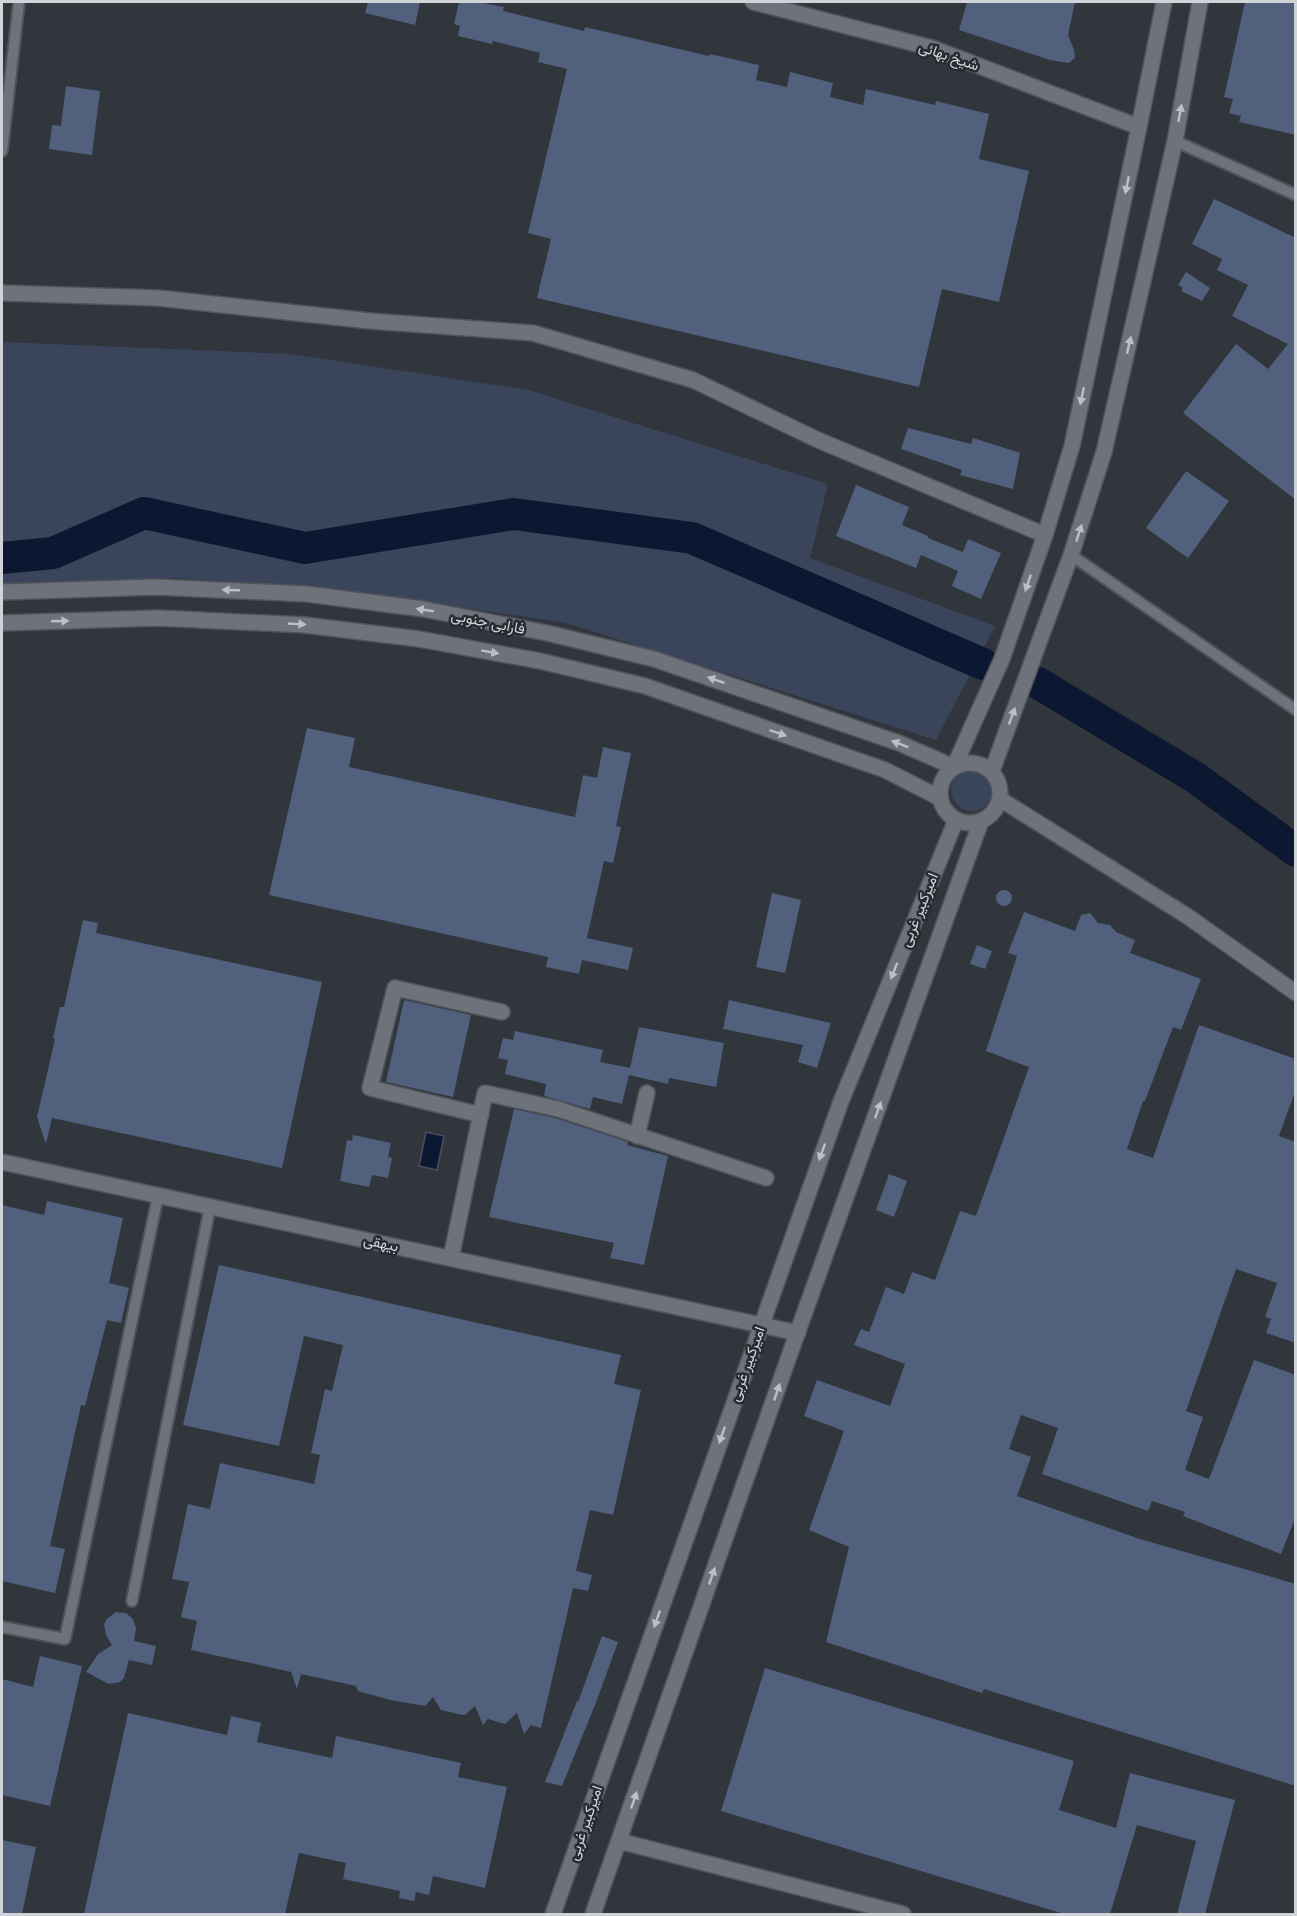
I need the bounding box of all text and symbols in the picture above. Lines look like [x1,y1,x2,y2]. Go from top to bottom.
street label: شیخ بهائی [916,35,982,77]
one-way arrow [1176,104,1185,123]
one-way arrow [1122,175,1131,194]
one-way arrow [1124,335,1134,354]
one-way arrow [1077,387,1086,406]
one-way arrow [1074,524,1084,542]
one-way arrow [1023,574,1033,592]
one-way arrow [222,586,241,595]
street label: فارابی جنوبی [449,604,527,639]
one-way arrow [415,605,434,614]
one-way arrow [50,616,69,625]
one-way arrow [287,620,306,629]
one-way arrow [480,648,499,657]
one-way arrow [707,675,725,684]
one-way arrow [1007,707,1017,725]
one-way arrow [769,728,787,738]
one-way arrow [891,739,909,749]
street label: امیرکبیر غربی [894,870,943,950]
one-way arrow [889,962,898,980]
one-way arrow [873,1101,883,1119]
one-way arrow [817,1144,827,1162]
street label: بیهقی [362,1229,401,1256]
street label: امیرکبیر غربی [723,1324,770,1404]
one-way arrow [772,1383,782,1401]
one-way arrow [716,1426,726,1444]
one-way arrow [708,1567,718,1585]
one-way arrow [651,1610,661,1628]
street label: امیرکبیر غربی [562,1782,607,1863]
one-way arrow [629,1791,639,1809]

